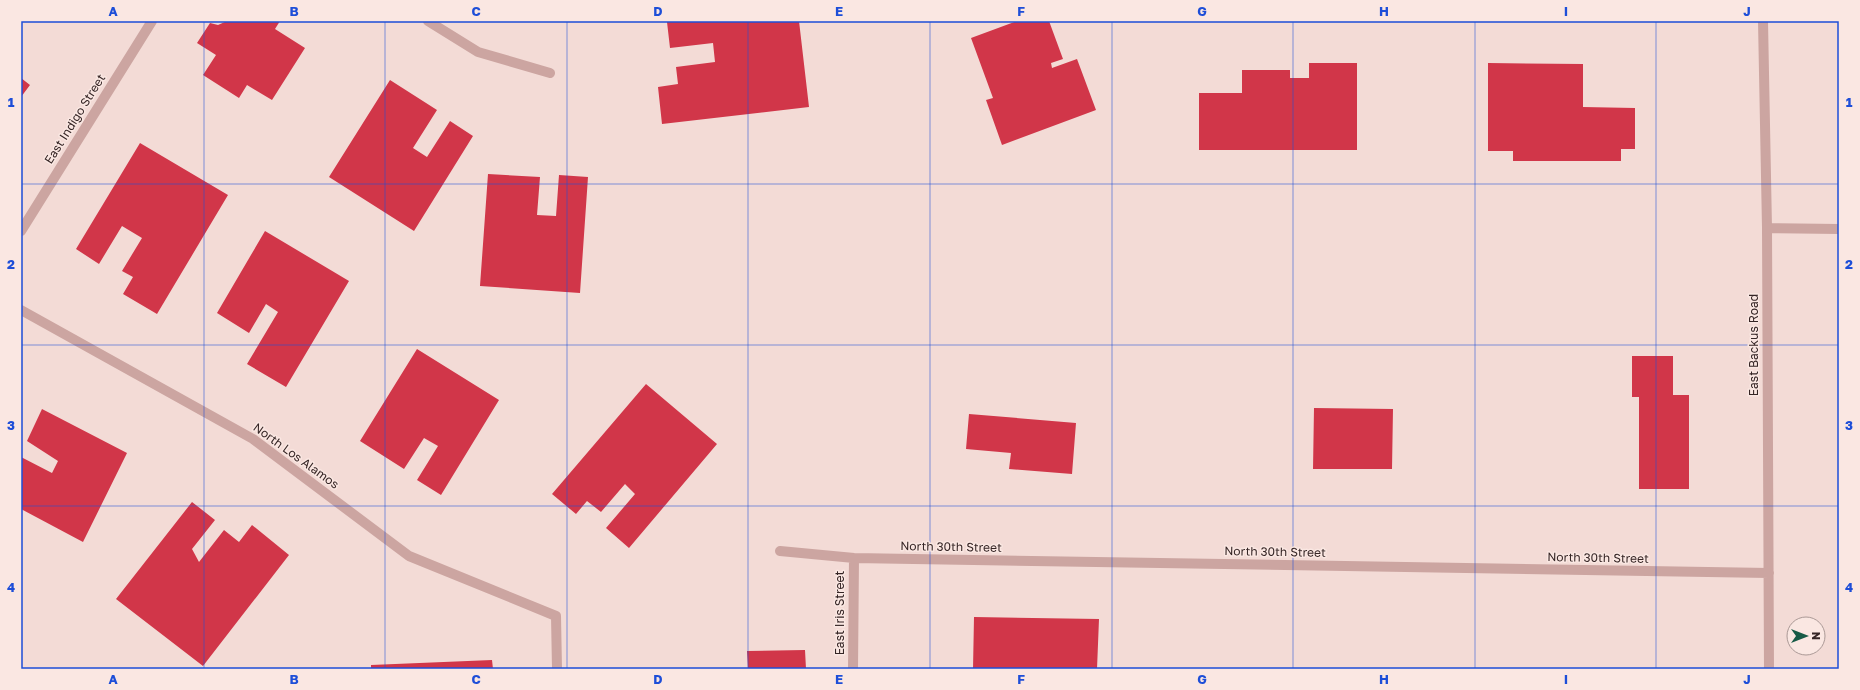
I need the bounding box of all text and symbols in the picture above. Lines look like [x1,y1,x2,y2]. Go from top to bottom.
text: A [108,3,118,19]
text: B [289,3,299,19]
text: C [471,3,481,19]
text: D [653,3,663,19]
text: E [835,3,843,19]
text: F [1017,3,1025,19]
text: G [1197,3,1207,19]
text: H [1379,3,1389,19]
text: I [1564,3,1568,19]
text: J [1743,3,1751,19]
street label: East Indigo Street [41,71,108,166]
text: 1 [8,94,15,110]
text: 1 [1846,94,1853,110]
text: 2 [7,256,15,272]
text: 2 [1845,256,1853,272]
street label: East Backus Road [1746,294,1761,396]
text: 3 [7,417,15,433]
text: 3 [1845,417,1853,433]
street label: North Los Alamos [250,419,342,492]
street label: North 30th Street [900,538,1002,555]
street label: North 30th Street [1224,543,1326,560]
street label: North 30th Street [1547,549,1649,566]
street label: East Iris Street [832,570,847,655]
text: 4 [7,579,15,595]
text: 4 [1845,579,1853,595]
north arrow [1786,616,1826,656]
text: N [1810,632,1823,640]
text: A [108,671,118,687]
text: B [289,671,299,687]
text: C [471,671,481,687]
text: D [653,671,663,687]
text: E [835,671,843,687]
text: F [1017,671,1025,687]
text: G [1197,671,1207,687]
text: H [1379,671,1389,687]
text: I [1564,671,1568,687]
text: J [1743,671,1751,687]

